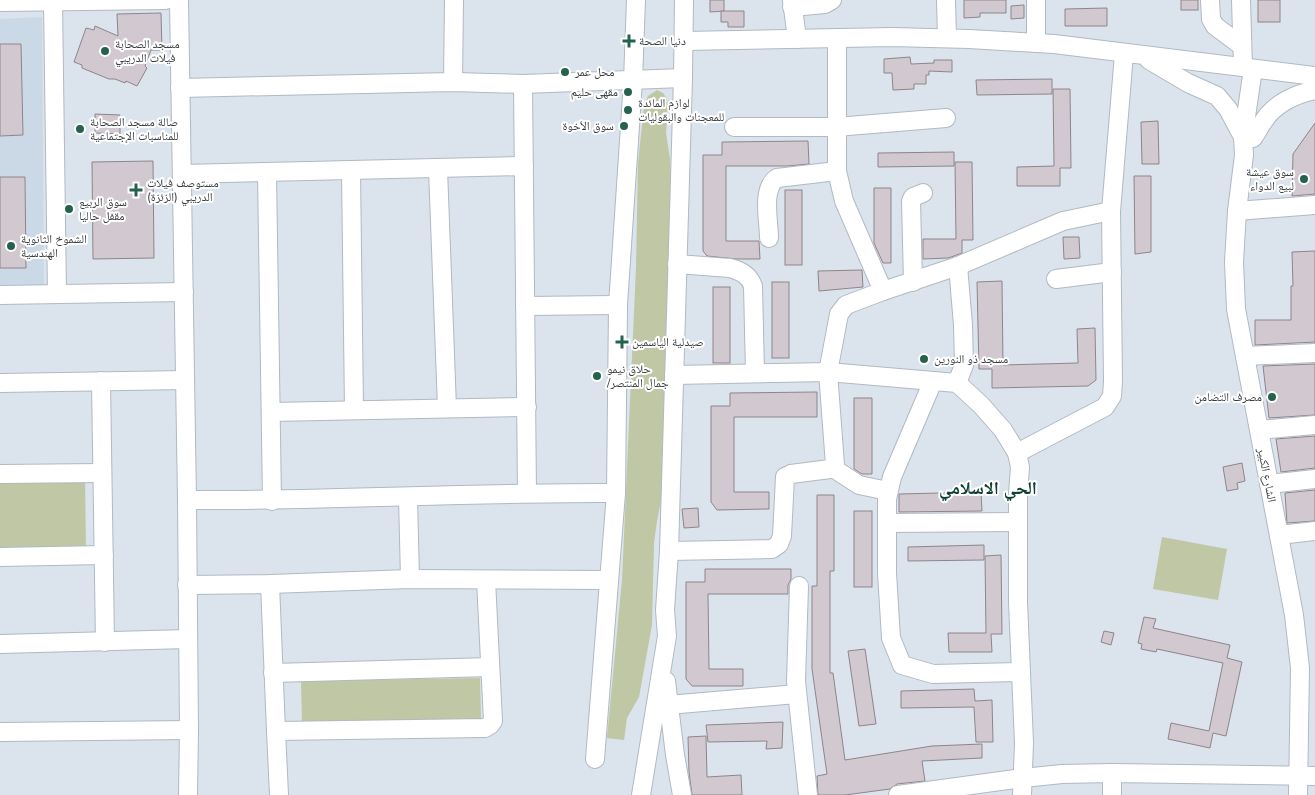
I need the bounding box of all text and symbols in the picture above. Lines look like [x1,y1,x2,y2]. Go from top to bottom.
place label: دنيا الصحة [639,33,686,49]
marker: دنيا الصحة [623,35,635,47]
place label: مسجد الصحابة فيلات الدريبي [115,36,180,68]
marker: مسجد الصحابة فيلات الدريبي [99,45,111,57]
place label: محل عمر [574,64,615,80]
marker: محل عمر [559,66,571,78]
place label: مقهى حليم [571,84,618,100]
marker: مقهى حليم [622,86,634,98]
place label: لوازم المائدة للمعجنات والبقوليات [638,95,724,125]
marker: لوازم المائدة للمعجنات والبقوليات [622,104,634,116]
place label: صالة مسجد الصحابة للمناسبات الإجتماعية [90,114,179,144]
place label: سوق الأخوة [562,118,614,134]
marker: سوق الأخوة [618,120,630,132]
marker: صالة مسجد الصحابة للمناسبات الإجتماعية [74,123,86,135]
place label: سوق عيشة لبيع الدواء [1246,164,1294,194]
marker: سوق عيشة لبيع الدواء [1298,173,1310,185]
place label: مستوصف فيلات الدريبي (الزئزة) [147,175,219,207]
marker: مستوصف فيلات الدريبي (الزئزة) [129,183,143,197]
place label: سوق الربيع مقفل حاليا [79,194,127,224]
marker: سوق الربيع مقفل حاليا [63,203,75,215]
place label: الشموخ الثانوية الهندسية [21,231,87,261]
marker: الشموخ الثانوية الهندسية [5,240,17,252]
place label: صيدلية الياسمين [632,334,704,350]
marker: صيدلية الياسمين [616,336,628,348]
place label: مسجد ذو النورين [934,351,1008,367]
marker: مسجد ذو النورين [918,353,930,365]
place label: حلاق نيمو /جمال المنتصر [606,361,669,391]
marker: حلاق نيمو /جمال المنتصر [591,370,603,382]
place label: مصرف التضامن [1194,389,1262,405]
marker: مصرف التضامن [1266,391,1278,403]
street label: الشارع الكبير [1254,446,1280,504]
district label: الحي الاسلامي [939,476,1037,502]

